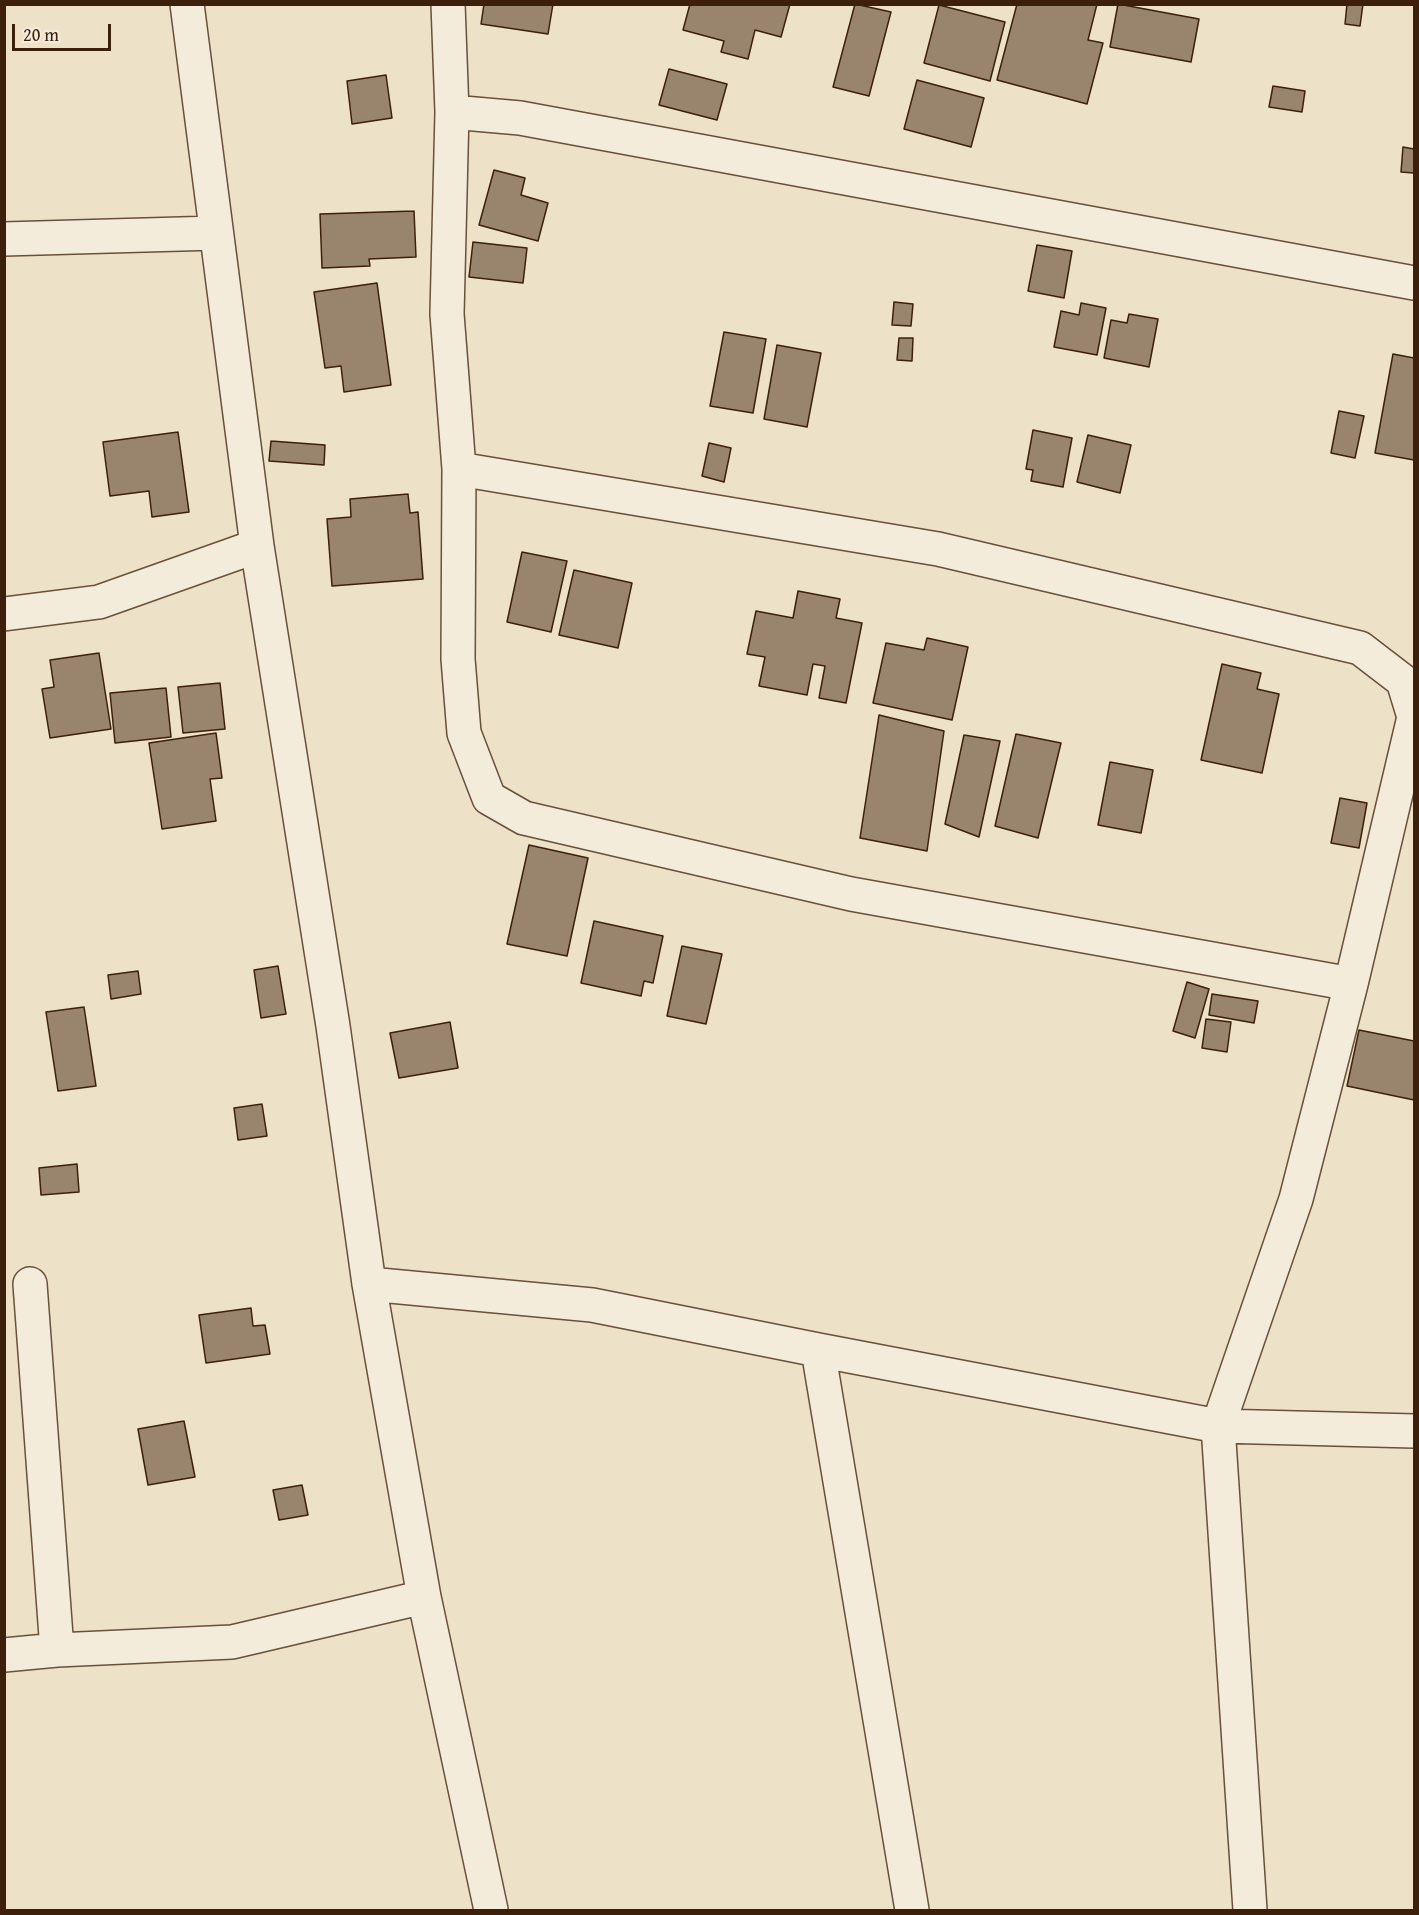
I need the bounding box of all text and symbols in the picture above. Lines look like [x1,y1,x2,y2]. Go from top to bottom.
scale bar [15,12,114,50]
text: 20 m [23,21,59,48]

